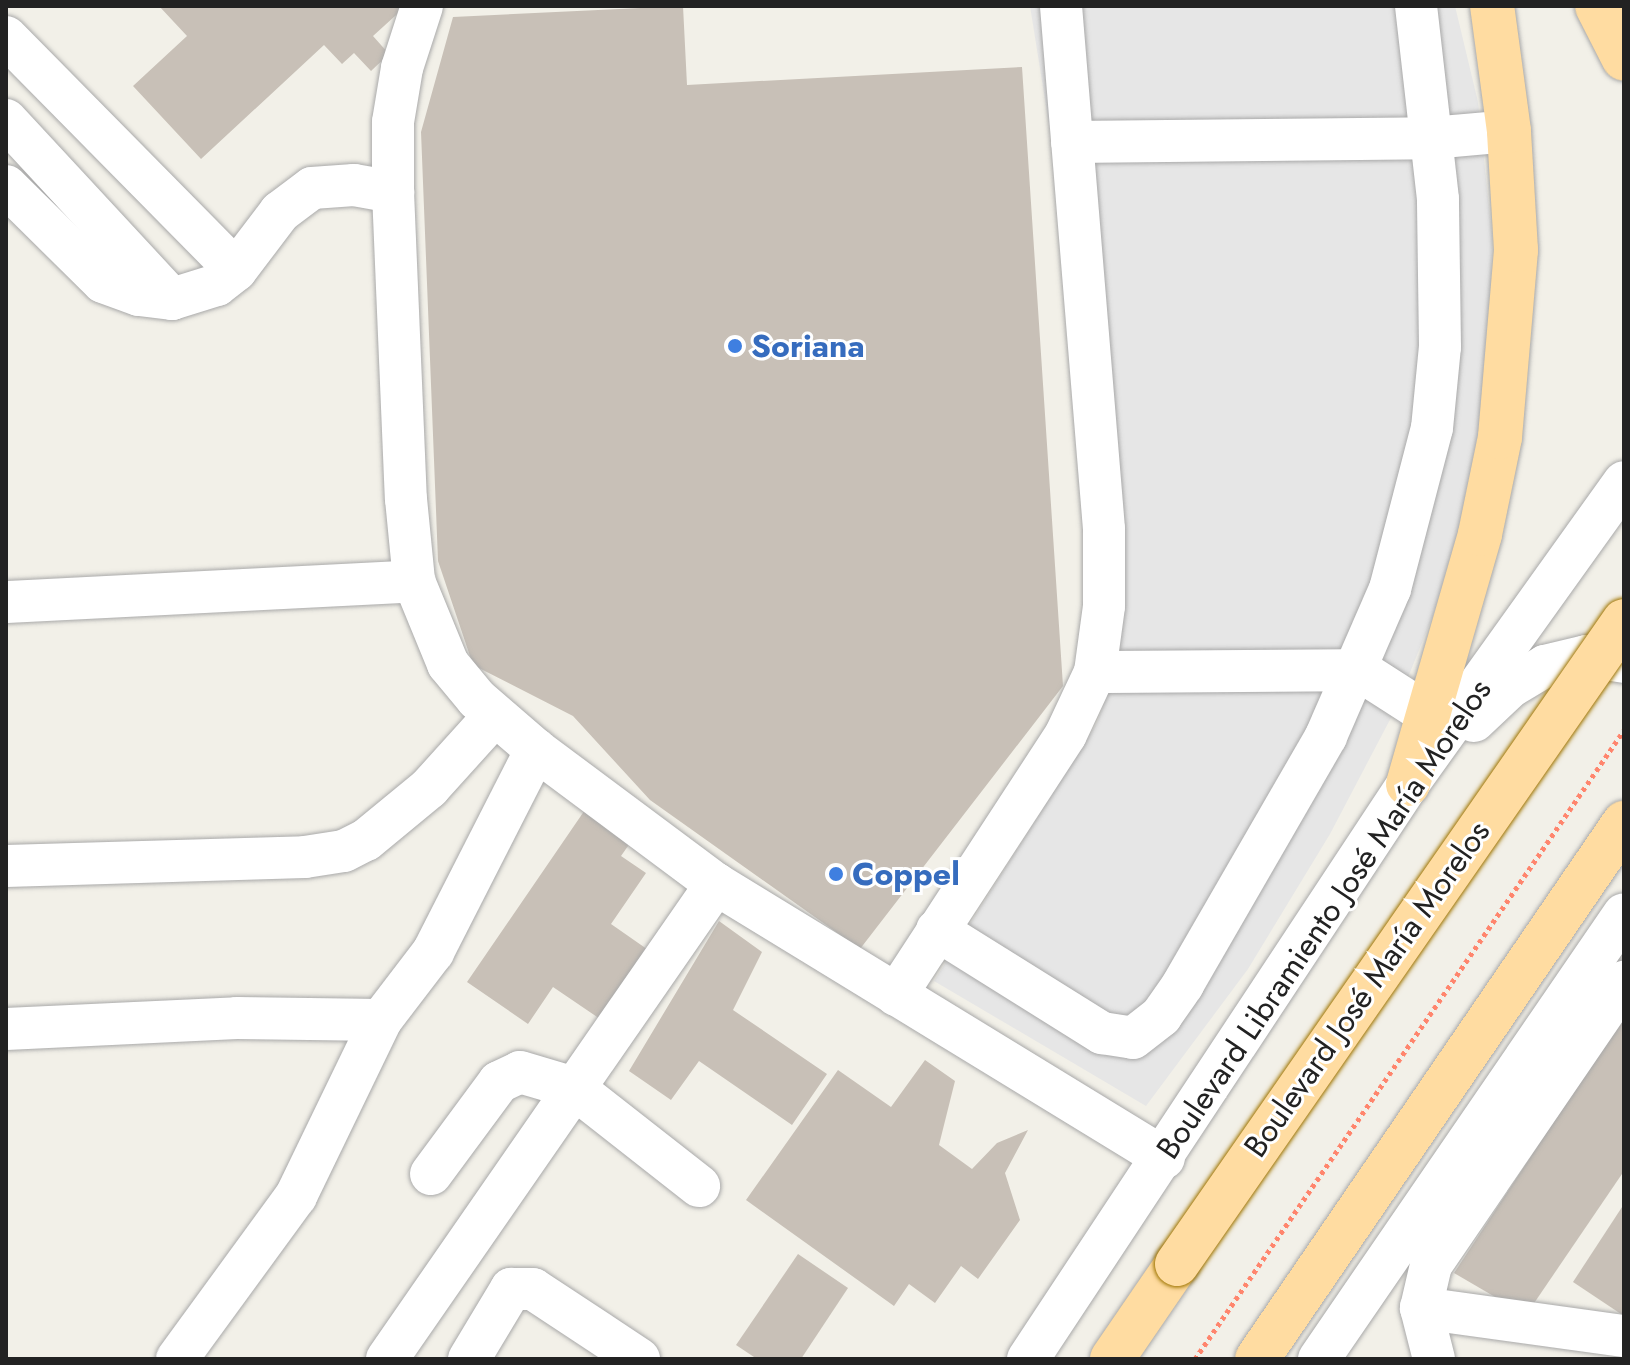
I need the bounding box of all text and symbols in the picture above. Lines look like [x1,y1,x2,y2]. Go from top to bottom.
place label: Soriana [751,327,865,365]
marker: Soriana [726,337,744,355]
street label: Boulevard Libramiento José María Morelos [1149,672,1499,1166]
street label: Boulevard José María Morelos [1236,814,1498,1164]
place label: Coppel [852,855,960,893]
marker: Coppel [827,865,845,883]

